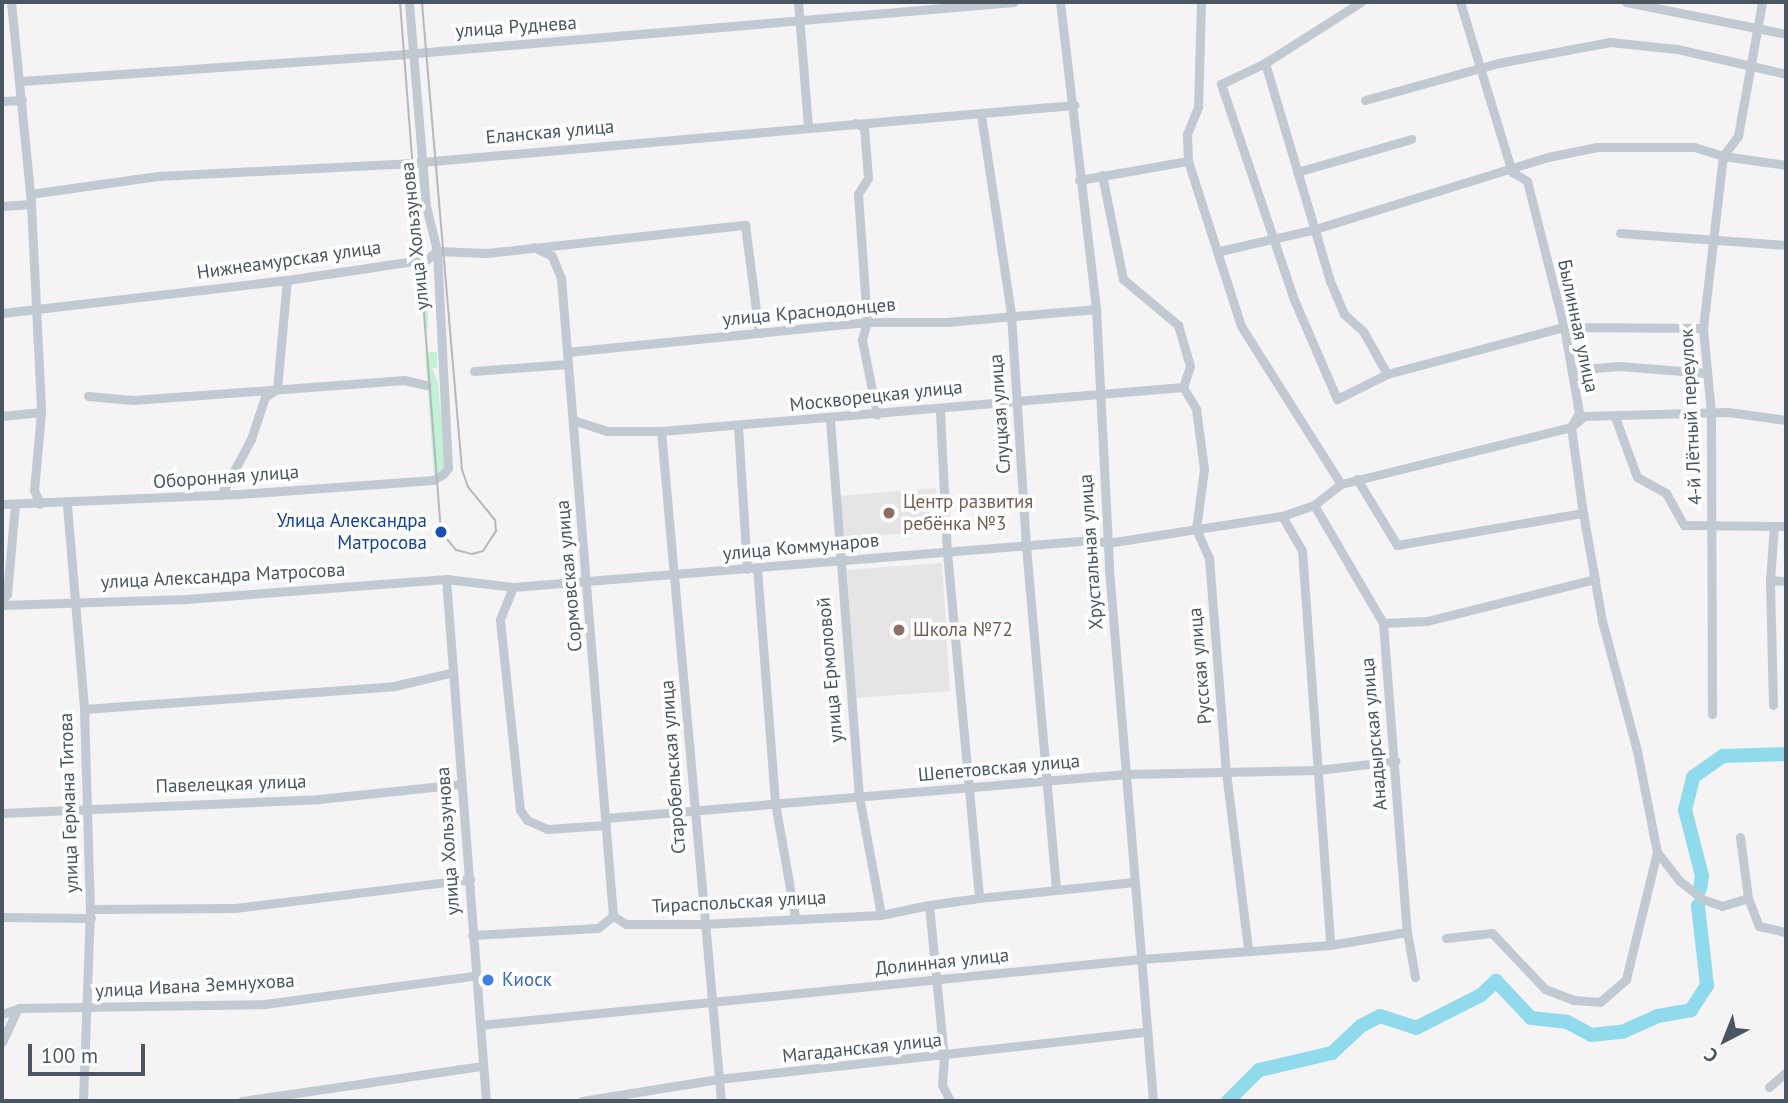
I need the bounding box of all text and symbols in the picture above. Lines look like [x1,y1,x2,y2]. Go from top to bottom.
street label: улица Руднева [454,11,578,43]
street label: Еланская улица [485,115,615,149]
street label: улица Хользунова [396,161,434,311]
street label: Нижнеамурская улица [195,236,383,284]
street label: Былинная улица [1553,257,1603,395]
street label: улица Краснодонцев [721,293,897,331]
street label: 4-й Лётный переулок [1675,328,1707,506]
street label: Слуцкая улица [984,353,1016,475]
street label: Москворецкая улица [788,376,964,416]
street label: Оборонная улица [152,461,300,493]
street label: Хрустальная улица [1074,473,1108,631]
place label: Центр развития ребёнка №3 [903,491,1033,535]
street label: Сормовская улица [551,499,587,653]
marker: Центр развития ребёнка №3 [881,505,897,521]
place label: Улица Александра Матросова [276,510,427,554]
marker: Улица Александра Матросова [433,524,449,540]
street label: улица Коммунаров [722,529,880,565]
street label: улица Александра Матросова [100,558,346,594]
street label: улица Ермоловой [812,596,848,744]
street label: Русская улица [1184,607,1216,725]
place label: Школа №72 [913,619,1013,641]
marker: Школа №72 [891,622,907,638]
street label: Анадырская улица [1356,657,1392,811]
street label: Старобельская улица [656,679,690,855]
street label: улица Германа Титова [54,712,84,894]
street label: Шепетовская улица [917,750,1081,786]
street label: улица Хользунова [431,766,465,916]
street label: Павелецкая улица [155,770,307,798]
street label: Тираспольская улица [651,886,827,918]
street label: Долинная улица [874,944,1010,980]
street label: улица Ивана Земнухова [95,969,295,1003]
place label: Киоск [502,969,552,991]
marker: Киоск [480,972,496,988]
north arrow [1690,1005,1760,1075]
street label: Магаданская улица [781,1028,943,1068]
scale bar [32,1030,149,1074]
text: 100 m [41,1042,98,1069]
text: С [1699,1043,1723,1068]

